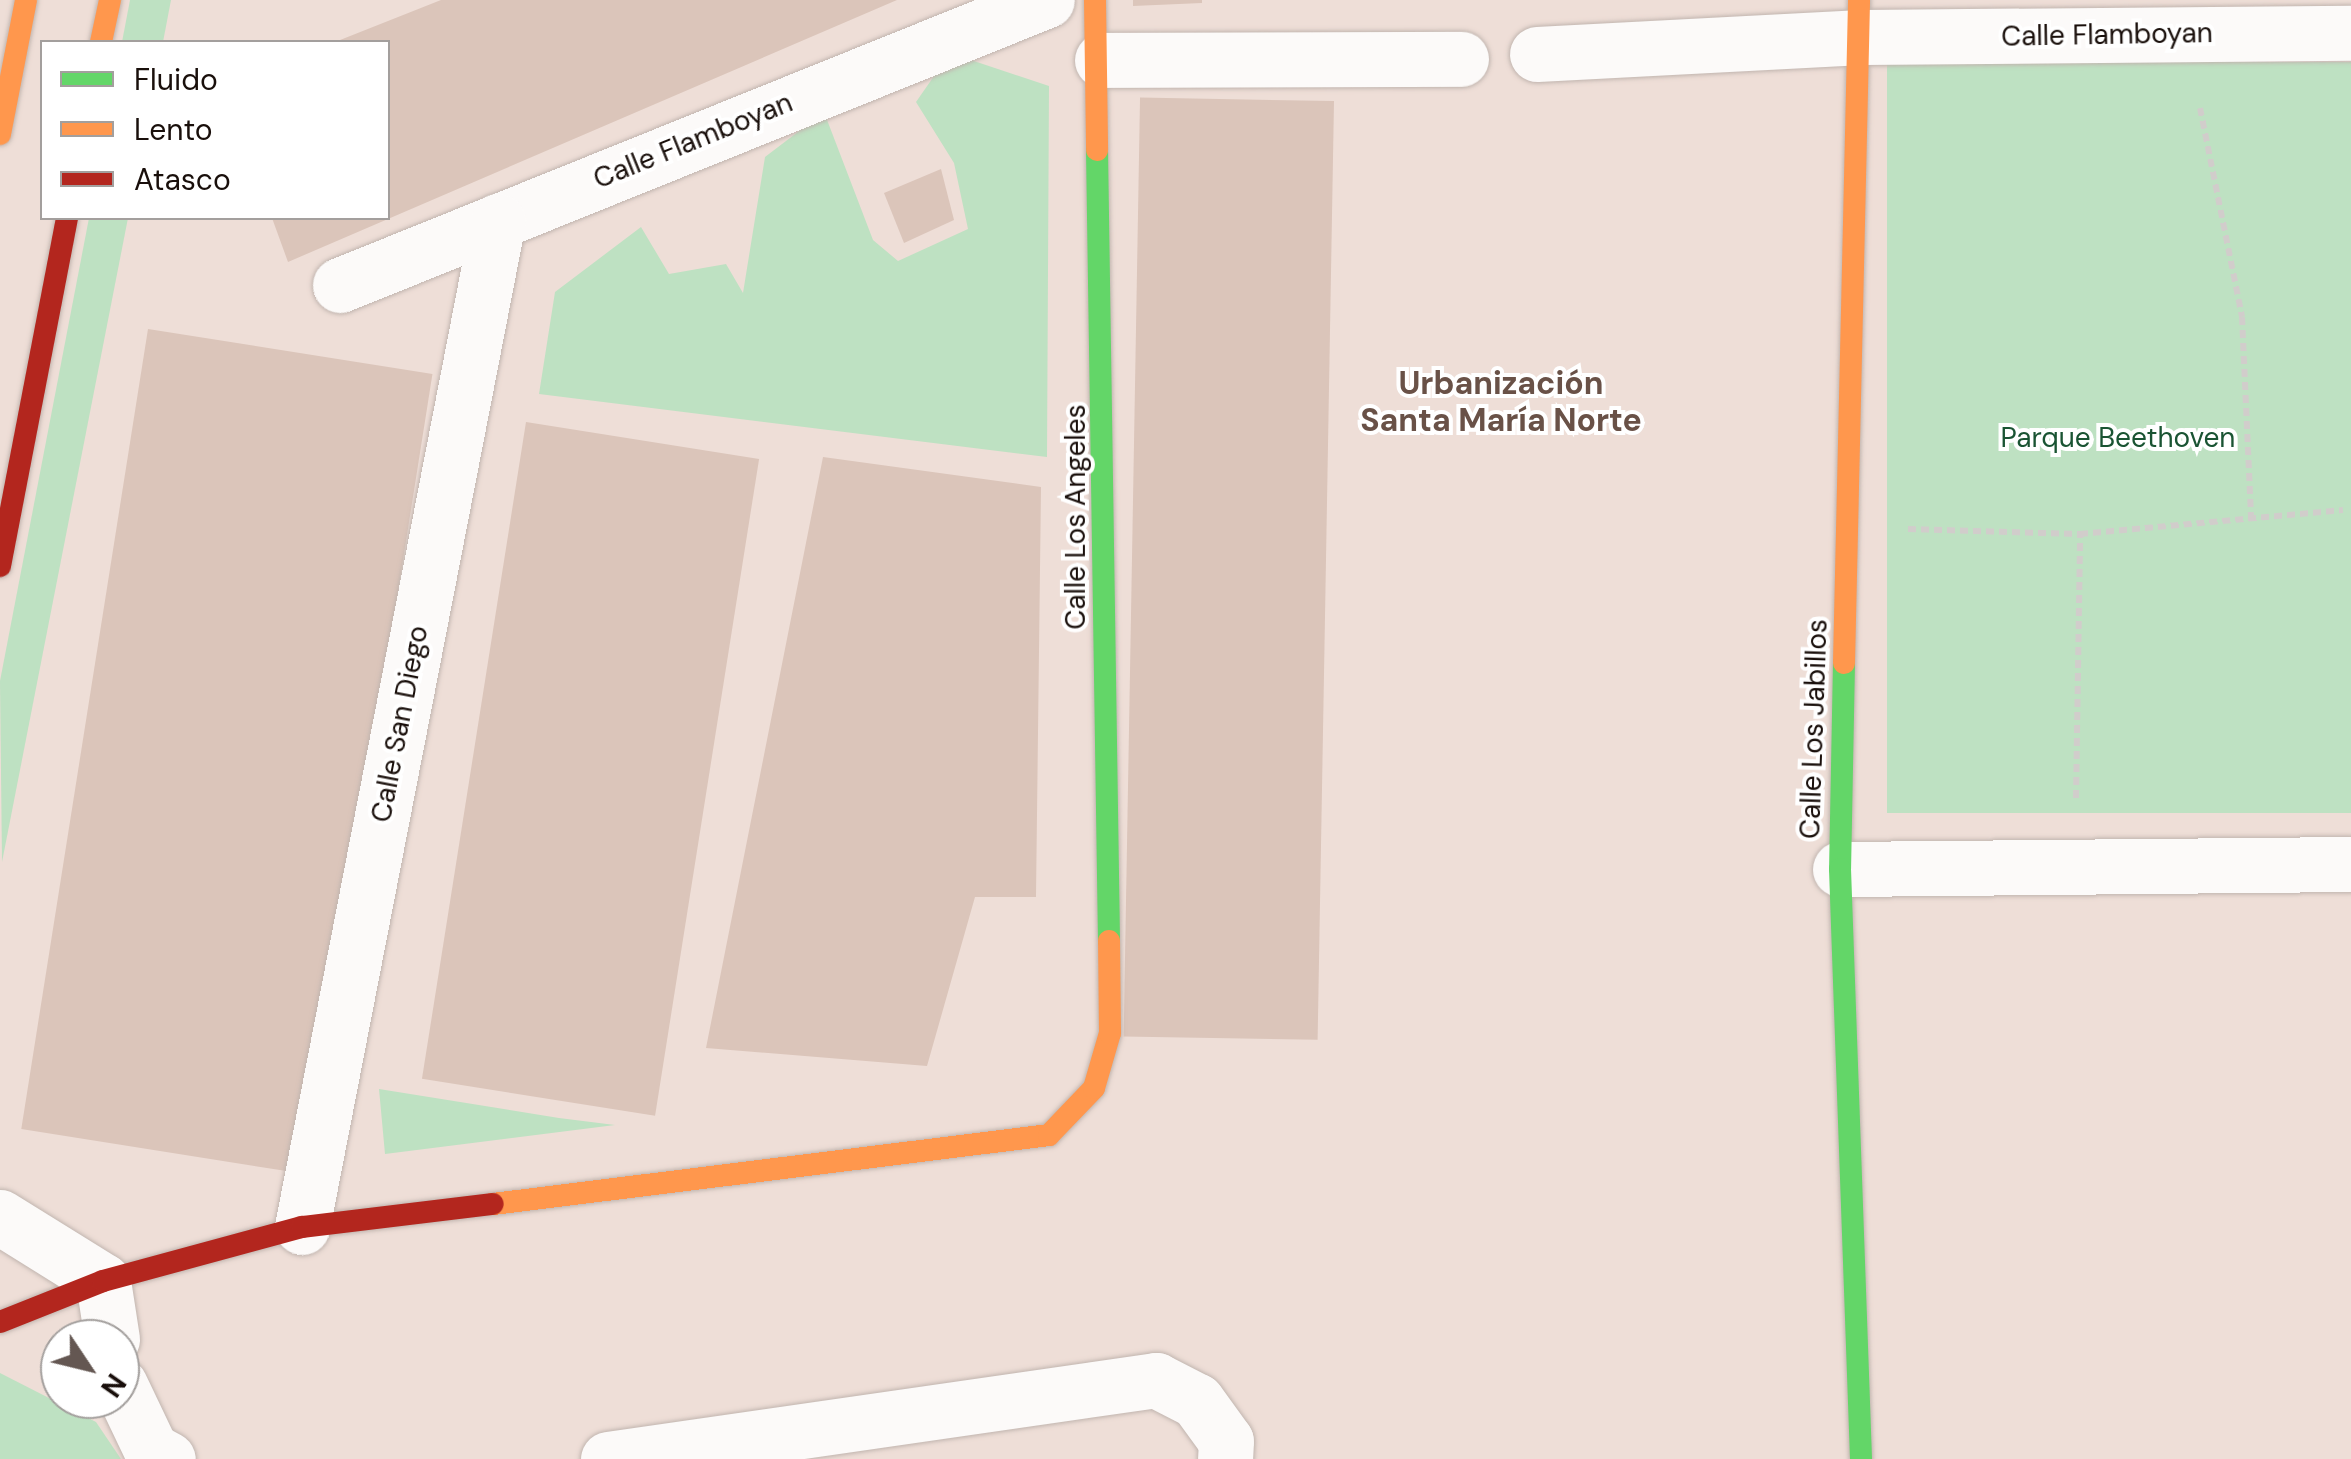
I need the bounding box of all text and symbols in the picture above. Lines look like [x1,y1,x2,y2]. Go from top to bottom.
street label: Calle Flamboyan [2001,16,2213,54]
legend [40,40,390,220]
text: Fluido [134,60,218,99]
street label: Calle Flamboyan [589,86,797,196]
text: Lento [134,110,213,149]
text: Atasco [134,160,231,199]
district label: Urbanización Santa María Norte [1360,365,1642,440]
street label: Calle Los Angeles [1059,404,1093,630]
park label: Parque Beethoven [2001,421,2235,455]
street label: Calle Los Jabillos [1793,618,1835,840]
street label: Calle San Diego [364,623,436,825]
north arrow [40,1319,140,1419]
text: N [92,1366,134,1404]

